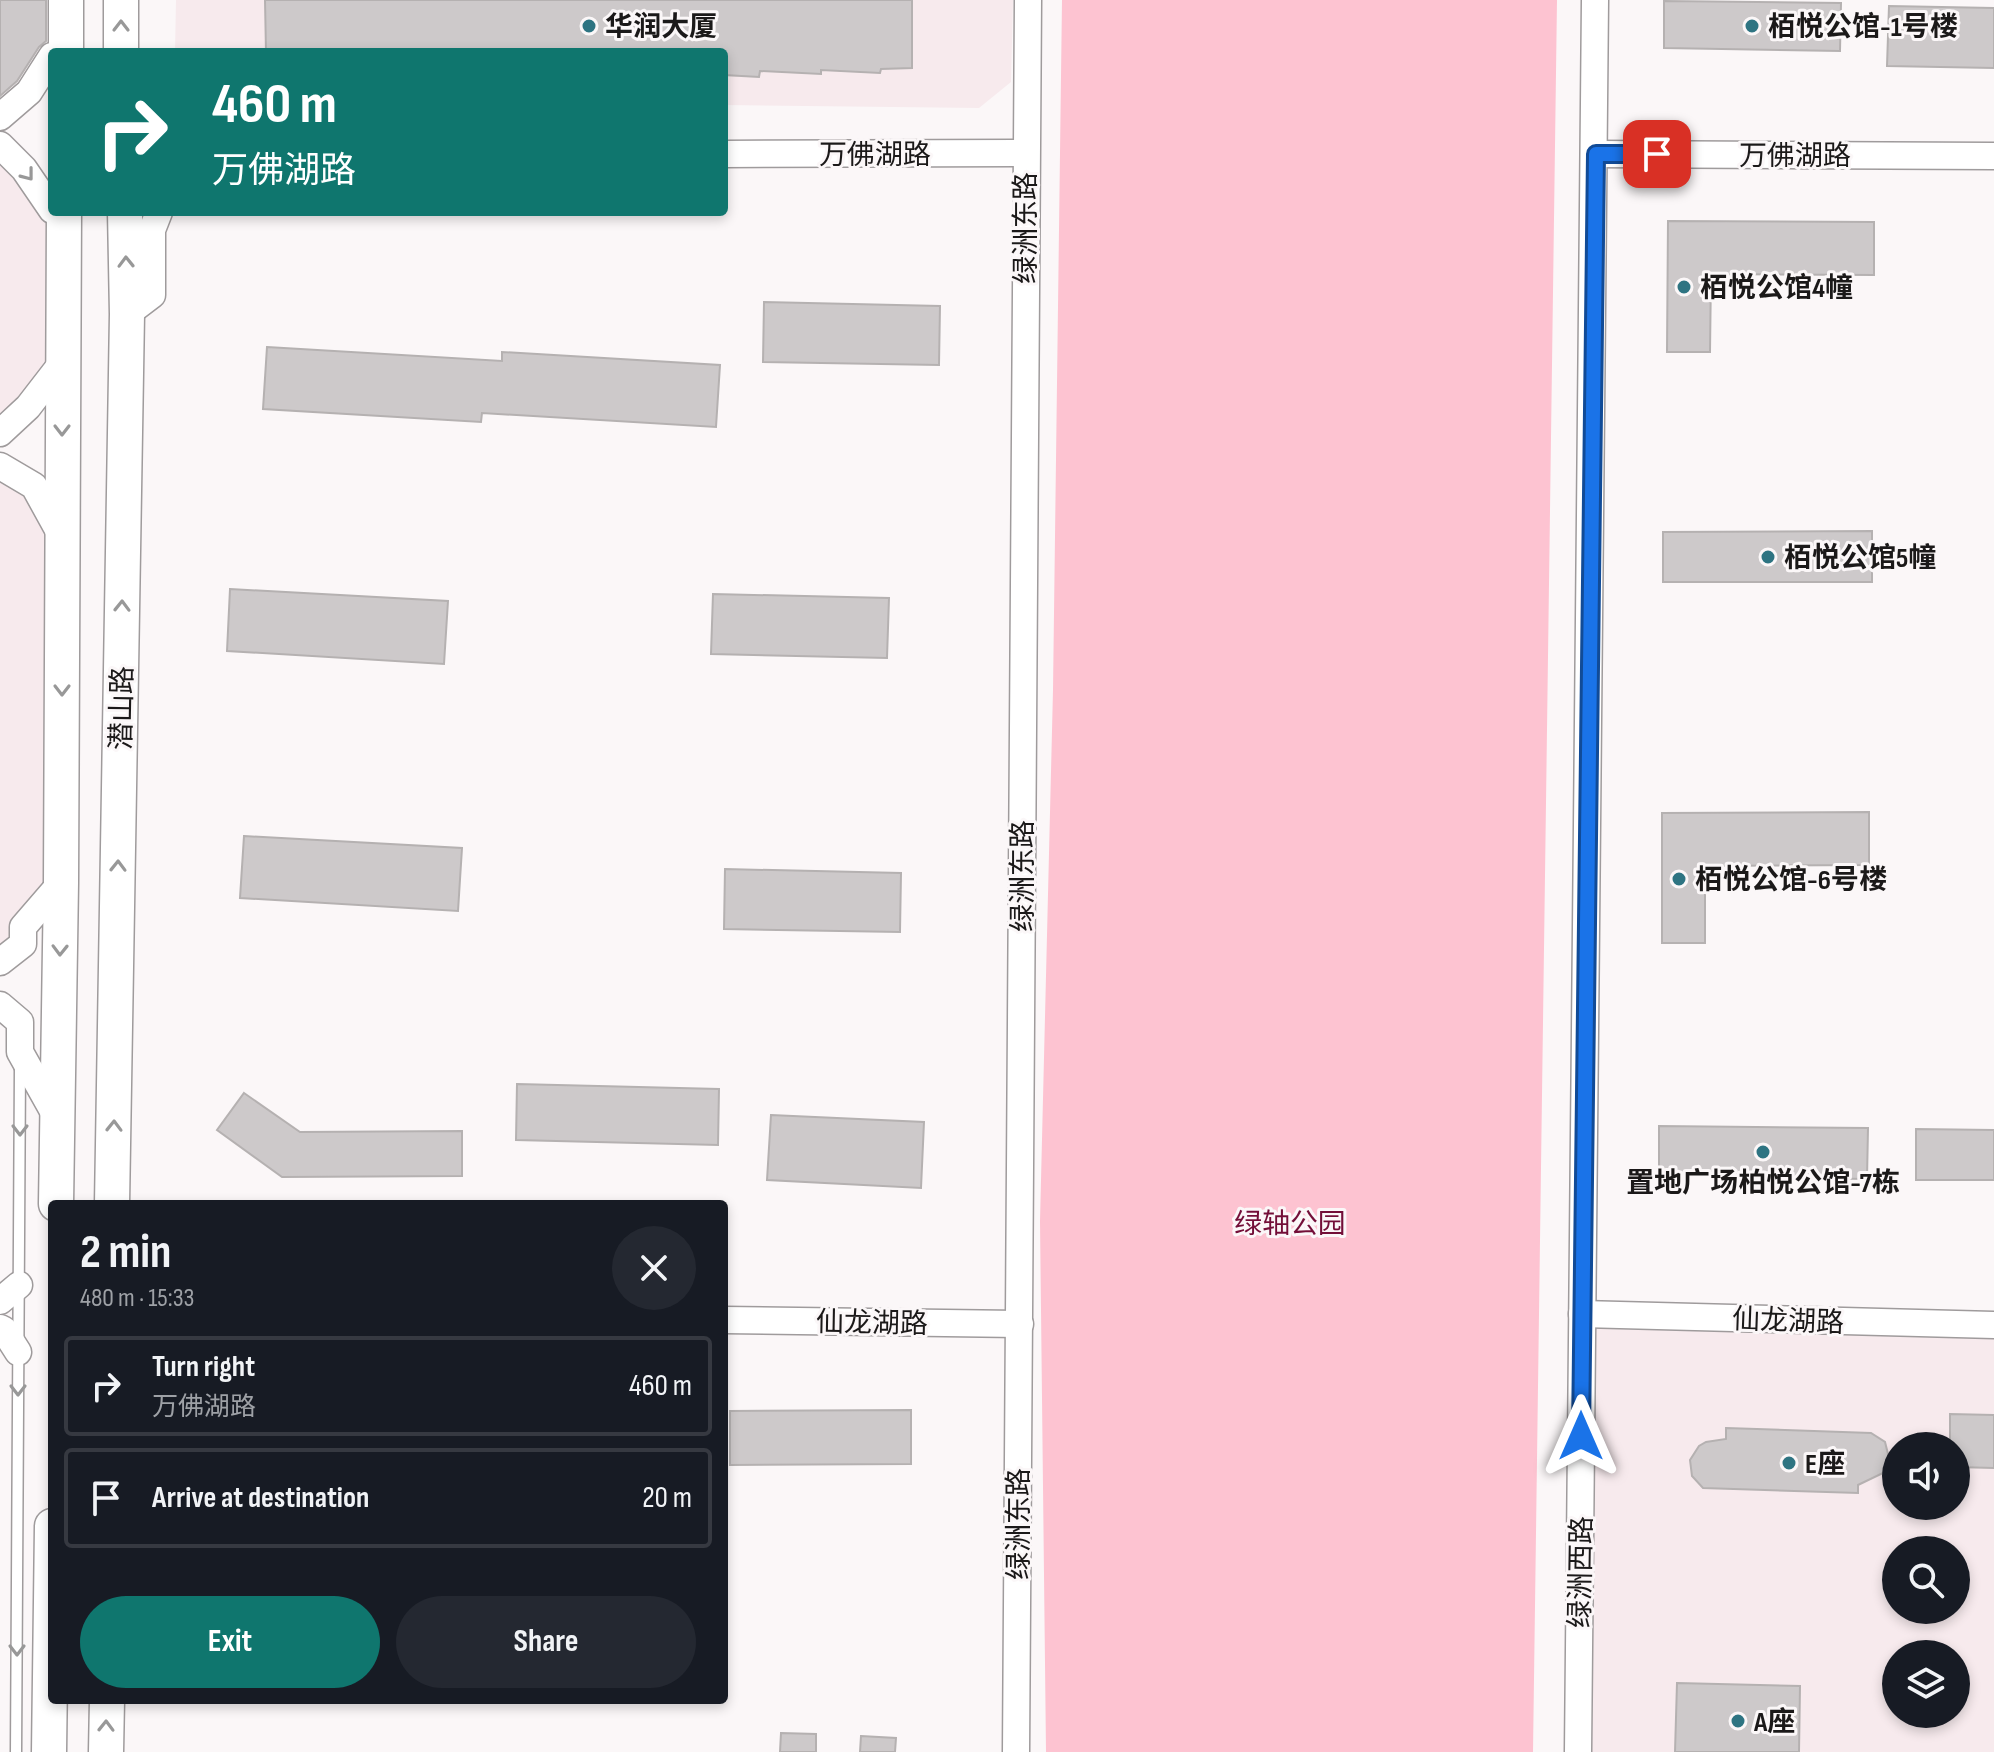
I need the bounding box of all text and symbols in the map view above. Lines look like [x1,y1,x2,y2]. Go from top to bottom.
place label: 华润大厦 [605,11,717,44]
place label: 栢悦公馆-1号楼 [1768,11,1958,44]
marker: 华润大厦 [580,17,598,35]
marker: 栢悦公馆-1号楼 [1743,17,1761,35]
one-way arrow [112,19,130,32]
text: 460 m [212,72,337,139]
icon: right [80,80,184,184]
pin [1623,120,1691,188]
icon: arrive [1635,132,1679,176]
street label: 万佛湖路 [819,139,931,172]
street label: 万佛湖路 [1739,140,1851,173]
text: 万佛湖路 [212,150,356,193]
one-way arrow [19,166,33,181]
street label: 绿洲东路 [1010,172,1043,284]
one-way arrow [117,255,134,268]
place label: 栢悦公馆4幢 [1700,272,1853,305]
marker: 栢悦公馆4幢 [1675,278,1693,296]
one-way arrow [53,424,71,437]
place label: 栢悦公馆5幢 [1784,542,1936,575]
marker: 栢悦公馆5幢 [1759,548,1777,566]
one-way arrow [113,599,131,612]
street label: 潜山路 [105,666,140,750]
one-way arrow [53,684,70,697]
street label: 绿洲东路 [1007,820,1040,932]
one-way arrow [109,859,127,872]
place label: 栢悦公馆-6号楼 [1695,864,1887,897]
marker: 栢悦公馆-6号楼 [1670,870,1688,888]
one-way arrow [51,944,69,957]
one-way arrow [105,1119,122,1132]
one-way arrow [11,1124,29,1137]
marker: 置地广场柏悦公馆-7栋 [1754,1143,1772,1161]
place label: 置地广场柏悦公馆-7栋 [1626,1167,1900,1200]
park label: 绿轴公园 [1234,1208,1346,1241]
text: 2 min [80,1224,171,1281]
button: close [612,1226,696,1310]
text: 480 m · 15:33 [80,1283,194,1314]
street label: 仙龙湖路 [1731,1303,1844,1340]
street label: 仙龙湖路 [816,1306,928,1341]
text: Turn right [152,1349,255,1385]
icon: right [84,1364,128,1408]
text: 460 m [629,1368,692,1404]
one-way arrow [9,1384,27,1397]
text: 万佛湖路 [152,1392,256,1423]
position arrow [1539,1394,1623,1478]
map controls [1882,1432,1970,1728]
button: sound [1882,1432,1970,1520]
place label: E座 [1805,1448,1845,1481]
marker: E座 [1780,1454,1798,1472]
street label: 绿洲东路 [1003,1468,1036,1580]
icon: arrive [84,1476,128,1520]
text: Arrive at destination [152,1480,369,1516]
text: 20 m [642,1480,692,1516]
street label: 绿洲西路 [1564,1516,1599,1628]
button: search [1882,1536,1970,1624]
button: Exit [80,1596,380,1688]
button: Share [396,1596,696,1688]
button: layers [1882,1640,1970,1728]
one-way arrow [8,1644,26,1657]
place label: A座 [1753,1706,1795,1739]
marker: A座 [1729,1712,1747,1730]
one-way arrow [98,1719,115,1732]

